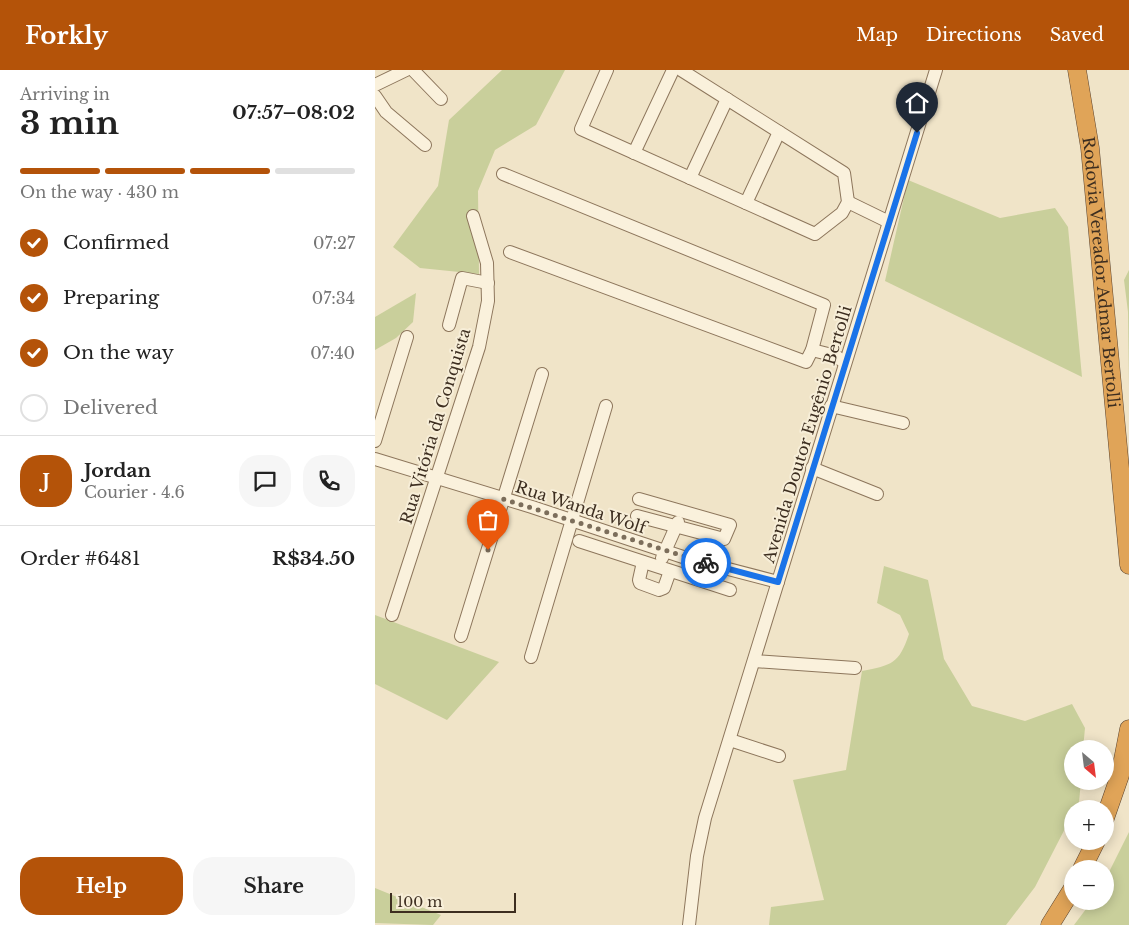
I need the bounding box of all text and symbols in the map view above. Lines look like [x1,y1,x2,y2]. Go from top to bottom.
text: Forkly [25,21,108,50]
text: Map [856,24,898,46]
text: Directions [926,24,1022,46]
text: Saved [1050,24,1104,46]
pin [896,82,938,133]
text: Arriving in [20,84,110,104]
icon: home [903,89,931,117]
text: 07:57–08:02 [232,101,355,124]
text: 3 min [20,103,119,143]
street label: Rodovia Vereador Admar Bertolli [1078,135,1124,409]
text: On the way · 430 m [20,182,179,202]
icon: check [20,229,48,257]
text: Confirmed [63,231,169,254]
text: 07:27 [313,233,355,253]
icon: check [20,284,48,312]
text: Preparing [63,286,159,309]
text: 07:34 [312,288,355,308]
street label: Avenida Doutor Eugênio Bertolli [758,302,856,566]
street label: Rua Vitória da Conquista [396,325,474,526]
icon: check [20,339,48,367]
text: On the way [63,341,174,364]
text: 07:40 [310,343,355,363]
text: Delivered [63,396,158,419]
button: chat [239,455,291,507]
button: phone [303,455,355,507]
text: Jordan [84,459,151,482]
text: J [42,469,50,492]
street label: Rua Wanda Wolf [513,476,651,538]
text: Courier · 4.6 [84,482,185,502]
pin [467,499,509,550]
icon: bag [474,506,502,534]
courier [681,538,731,588]
text: Order #6481 [20,547,141,570]
text: R$34.50 [272,547,355,570]
icon: bike [692,549,720,577]
north arrow [1064,740,1114,790]
map controls [1064,740,1114,910]
button: + [1064,800,1114,850]
button: Help [20,857,183,915]
button: Share [193,857,355,915]
button: − [1064,860,1114,910]
scale bar [390,890,516,913]
text: 100 m [397,893,442,911]

